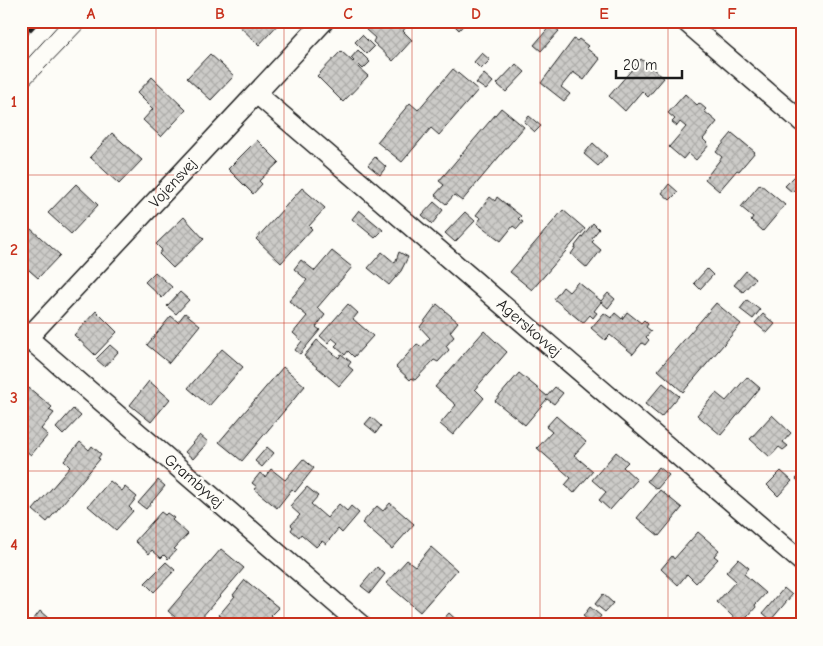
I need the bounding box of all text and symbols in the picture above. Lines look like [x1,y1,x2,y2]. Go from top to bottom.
text: A [87,5,96,23]
text: B [215,5,225,23]
text: C [343,5,353,23]
text: D [471,5,481,23]
text: E [599,5,609,23]
text: F [727,5,737,23]
scale bar [616,48,682,80]
text: 20 m [623,56,657,74]
text: 1 [11,93,17,111]
street label: Vojensvej [145,154,201,212]
text: 2 [10,241,18,259]
street label: Agerskovvej [493,295,565,361]
text: 3 [10,389,18,407]
street label: Grambyvej [161,450,227,512]
text: 4 [10,536,18,554]

